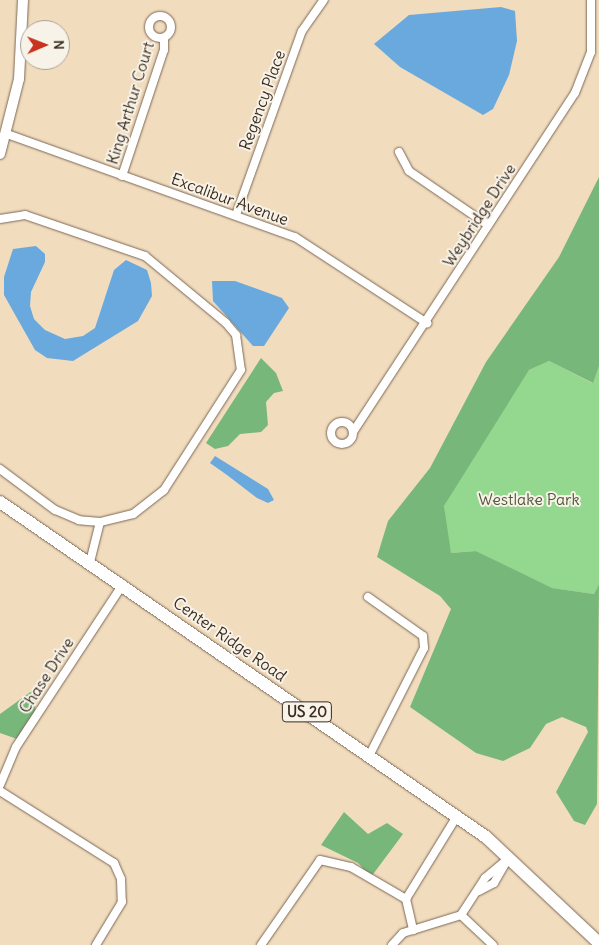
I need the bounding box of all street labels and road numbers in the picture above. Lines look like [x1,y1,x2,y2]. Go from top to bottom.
street label: King Arthur Court [102,39,158,167]
street label: Regency Place [235,47,289,153]
street label: Weybridge Drive [438,160,520,270]
street label: Excalibur Avenue [169,169,291,229]
street label: Center Ridge Road [170,593,290,685]
street label: Chase Drive [14,634,78,716]
road number: US 20 [281,700,333,724]

